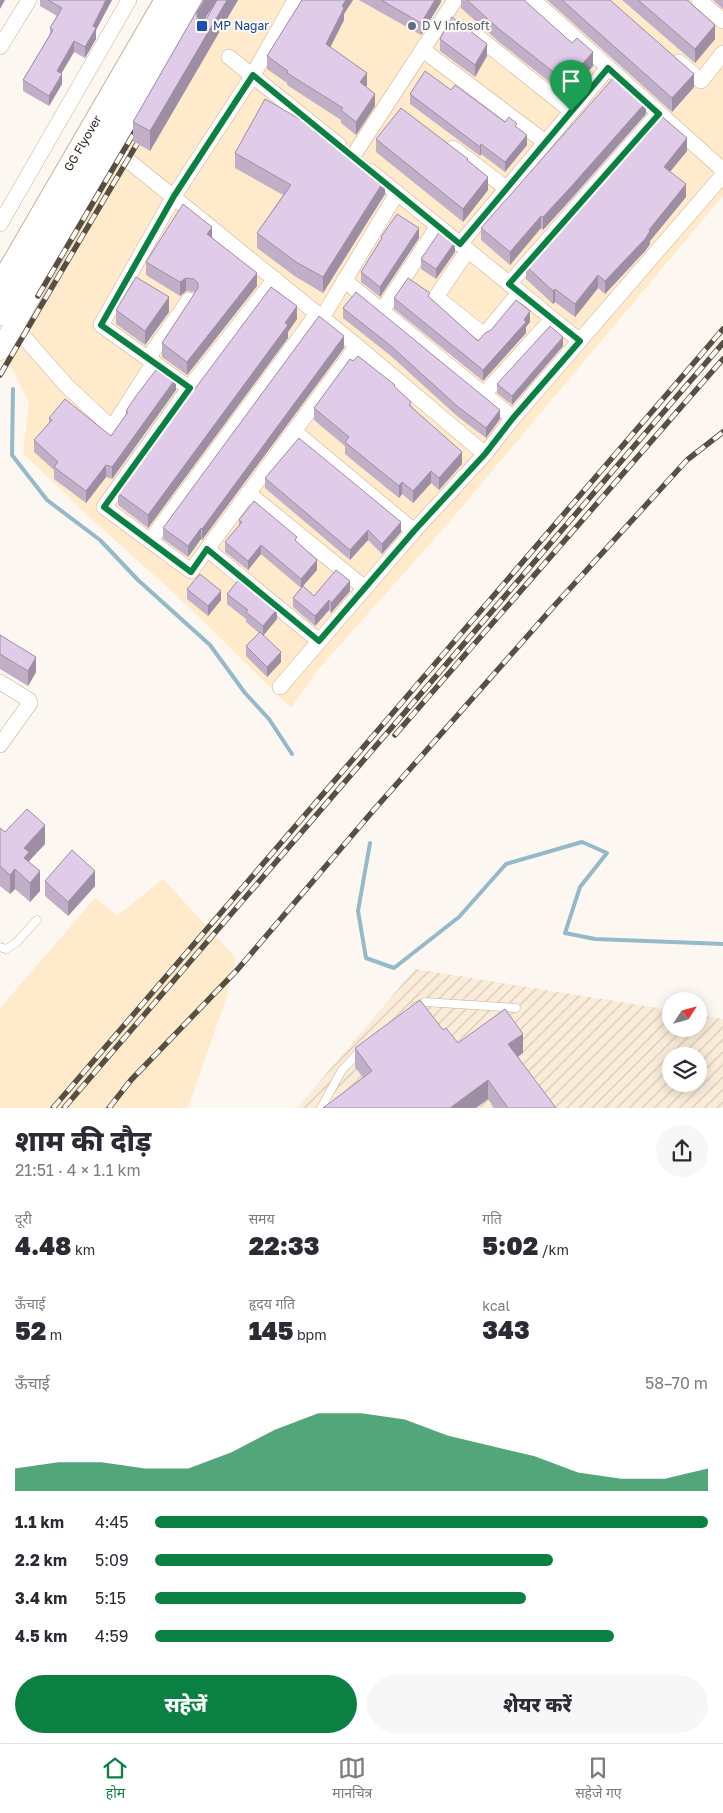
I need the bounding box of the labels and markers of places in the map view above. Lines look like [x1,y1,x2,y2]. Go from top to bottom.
place label: MP Nagar [213,18,269,33]
place label: D V Infosoft [422,18,490,33]
marker: MP Nagar [195,19,209,33]
marker: D V Infosoft [406,20,418,32]
pin [550,60,592,111]

